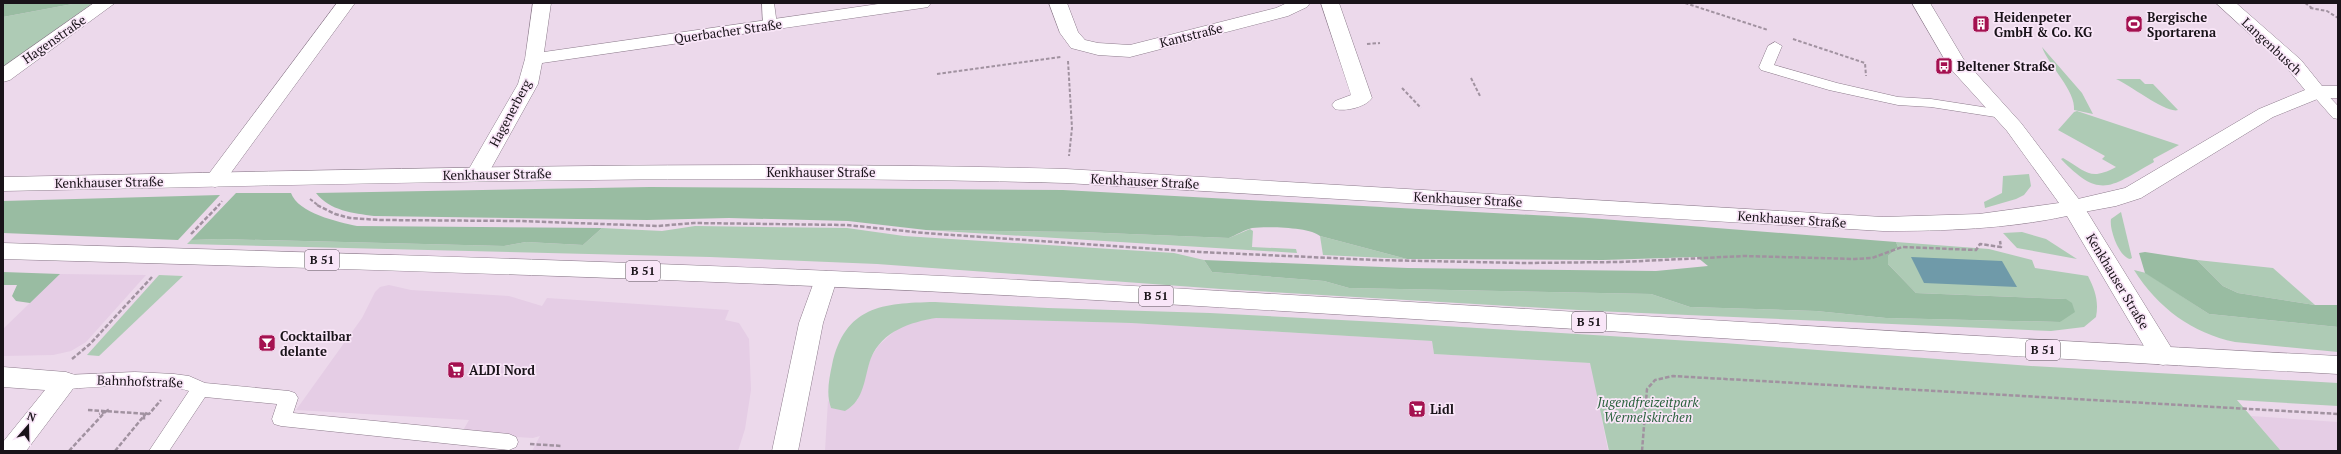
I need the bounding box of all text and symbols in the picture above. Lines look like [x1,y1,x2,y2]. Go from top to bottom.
place label: Heidenpeter GmbH & Co. KG [1994,8,2093,41]
place label: Bergische Sportarena [2147,8,2217,41]
street label: Hagenstraße [19,10,89,68]
street label: Langenbusch [2238,13,2306,79]
building icon: Heidenpeter GmbH & Co. KG [1971,14,1991,34]
sports icon: Bergische Sportarena [2124,14,2144,34]
street label: Querbacher Straße [673,15,783,47]
street label: Kantstraße [1158,18,1224,52]
bus stop icon: Beltener Straße [1934,56,1954,76]
place label: Beltener Straße [1957,57,2055,75]
street label: Hagenerberg [485,76,535,150]
street label: Kenkhauser Straße [767,163,875,181]
street label: Kenkhauser Straße [442,164,552,184]
street label: Kenkhauser Straße [1090,169,1200,193]
street label: Kenkhauser Straße [54,172,164,192]
street label: Kenkhauser Straße [1413,187,1523,211]
street label: Kenkhauser Straße [1737,206,1847,232]
street label: Kenkhauser Straße [2082,230,2154,332]
road number: B 51 [305,250,339,270]
road number: B 51 [626,261,660,281]
road number: B 51 [1139,286,1173,306]
road number: B 51 [1572,312,1606,332]
place label: Cocktailbar delante [280,327,352,360]
bar icon: Cocktailbar delante [257,333,277,353]
road number: B 51 [2026,340,2060,360]
supermarket icon: ALDI Nord [446,360,466,380]
place label: ALDI Nord [469,361,535,379]
street label: Bahnhofstraße [97,371,183,391]
park label: Jugendfreizeitpark Wermelskirchen [1597,393,1699,426]
supermarket icon: Lidl [1407,399,1427,419]
place label: Lidl [1430,400,1454,418]
north arrow [8,406,48,446]
text: N [25,409,38,425]

